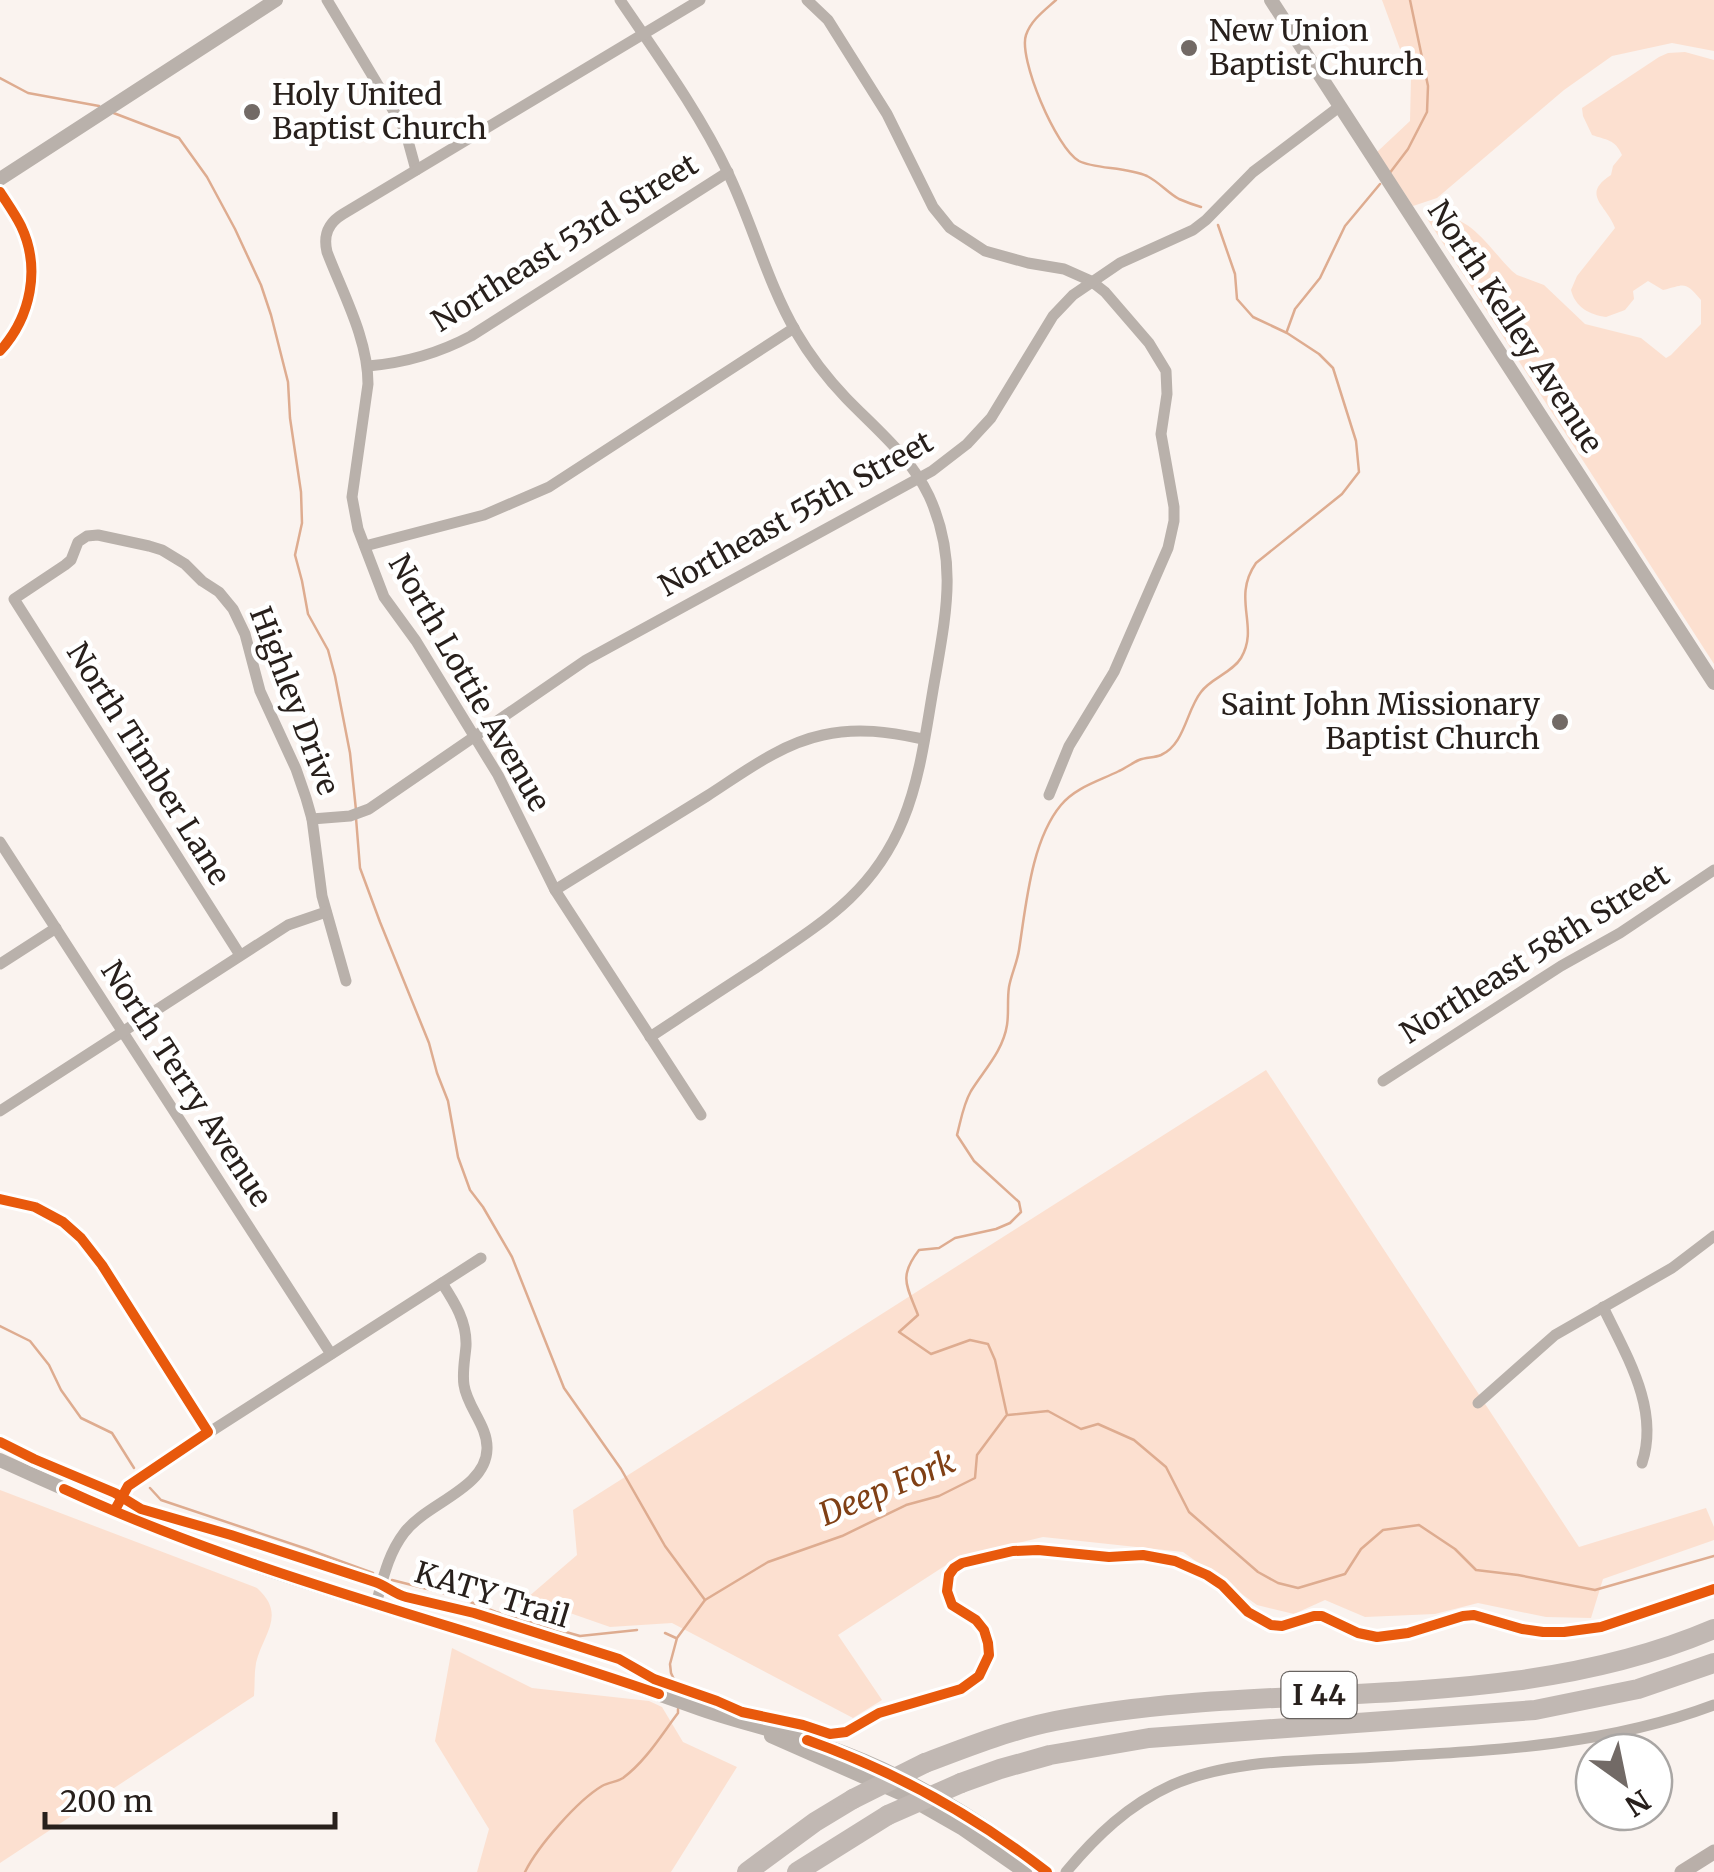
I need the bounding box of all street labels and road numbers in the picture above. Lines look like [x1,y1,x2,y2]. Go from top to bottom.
street label: Northeast 53rd Street [424,145,705,340]
street label: North Kelley Avenue [1420,193,1612,460]
street label: Northeast 55th Street [652,422,939,604]
street label: North Lottie Avenue [381,547,559,818]
street label: Highley Drive [242,601,348,800]
street label: North Timber Lane [59,635,239,892]
street label: Northeast 58th Street [1393,855,1676,1051]
street label: North Terry Avenue [93,953,280,1213]
street label: KATY Trail [410,1553,574,1636]
road number: I 44 [1282,1672,1356,1718]

